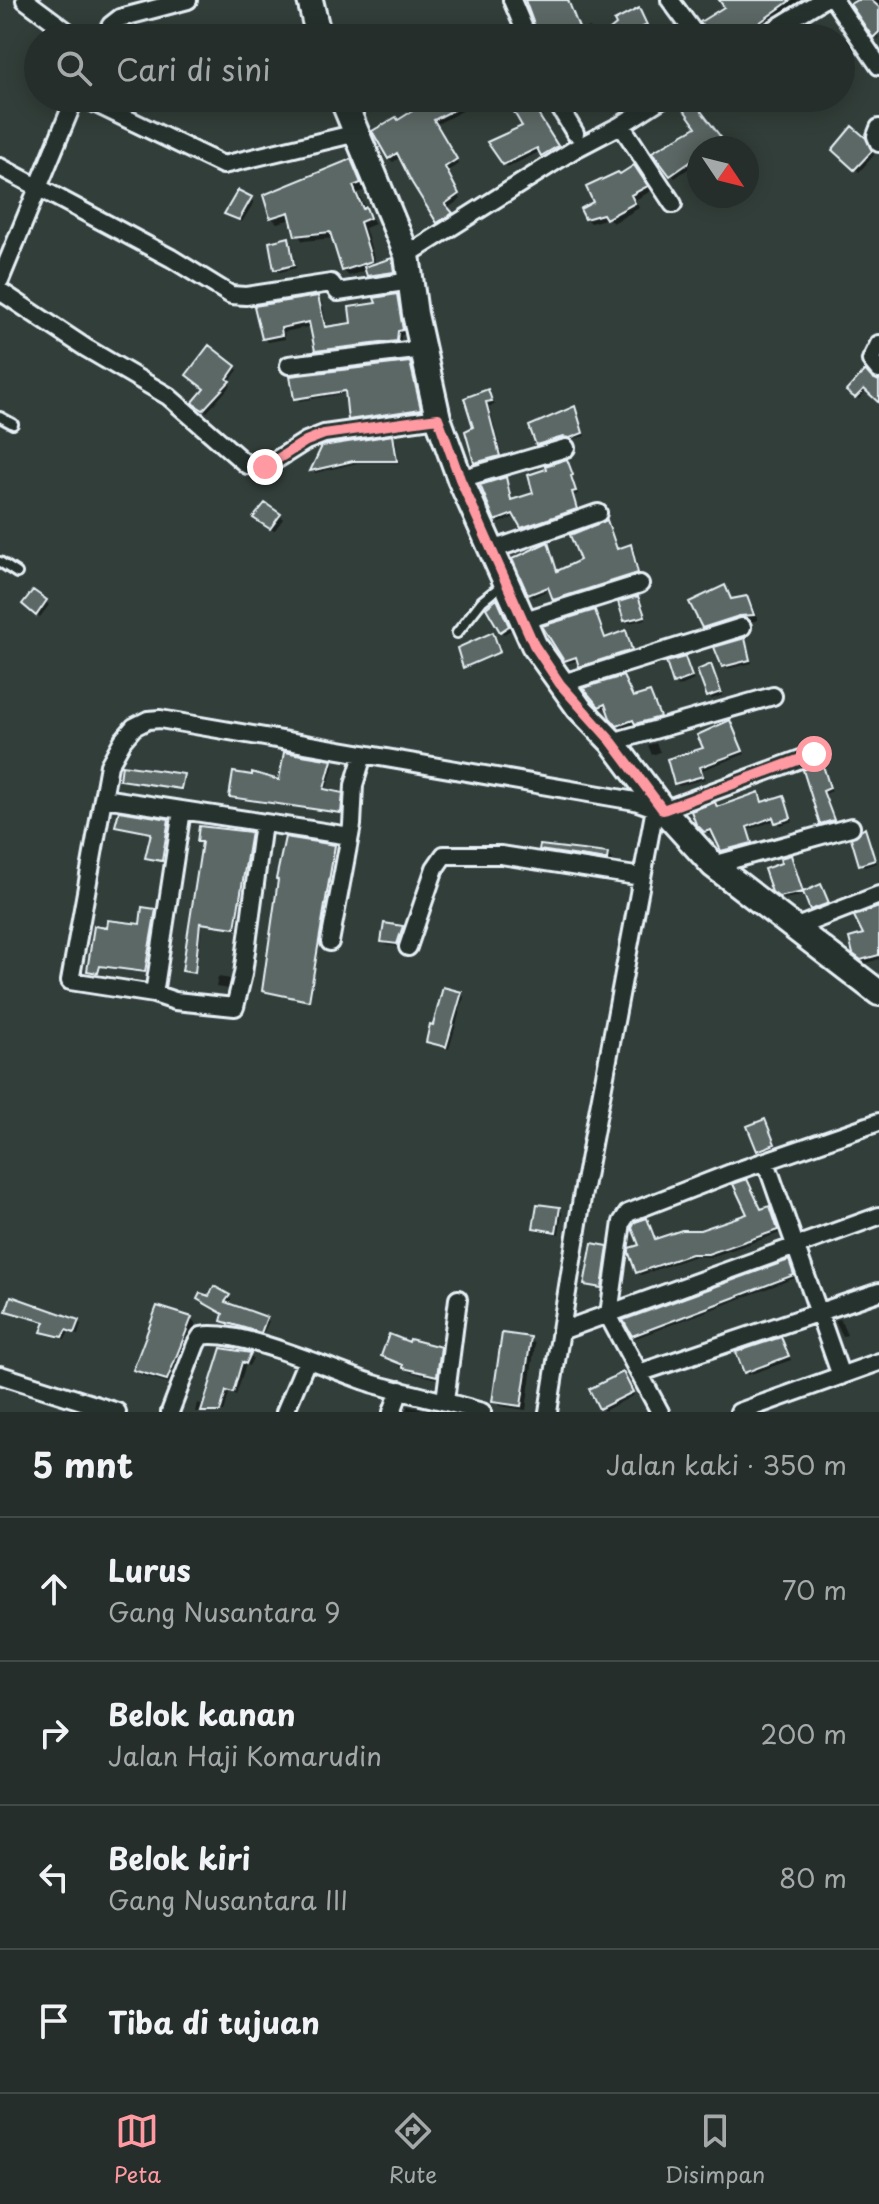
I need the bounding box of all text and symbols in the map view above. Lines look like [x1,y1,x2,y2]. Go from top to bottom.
search box [24,24,855,112]
icon: search [52,46,96,90]
text: Cari di sini [116,46,271,91]
north arrow [687,136,759,208]
route end [247,449,283,485]
route start [796,736,832,772]
text: 5 mnt [32,1438,133,1490]
text: Jalan kaki · 350 m [606,1445,847,1484]
text: Lurus [108,1547,191,1592]
icon: ahead [32,1567,76,1611]
text: 70 m [782,1570,847,1609]
text: Gang Nusantara 9 [108,1592,340,1631]
text: Belok kanan [108,1691,295,1736]
icon: right [32,1711,76,1755]
text: 200 m [760,1714,847,1753]
text: Jalan Haji Komarudin [108,1736,382,1775]
text: Belok kiri [108,1835,250,1880]
icon: left [32,1855,76,1899]
text: 80 m [779,1858,847,1897]
text: Gang Nusantara III [108,1880,348,1919]
icon: arrive [32,1999,76,2043]
text: Tiba di tujuan [108,1999,320,2044]
tab: Peta [114,2109,161,2190]
tab: Rute [389,2109,437,2190]
tab: Disimpan [665,2109,765,2190]

